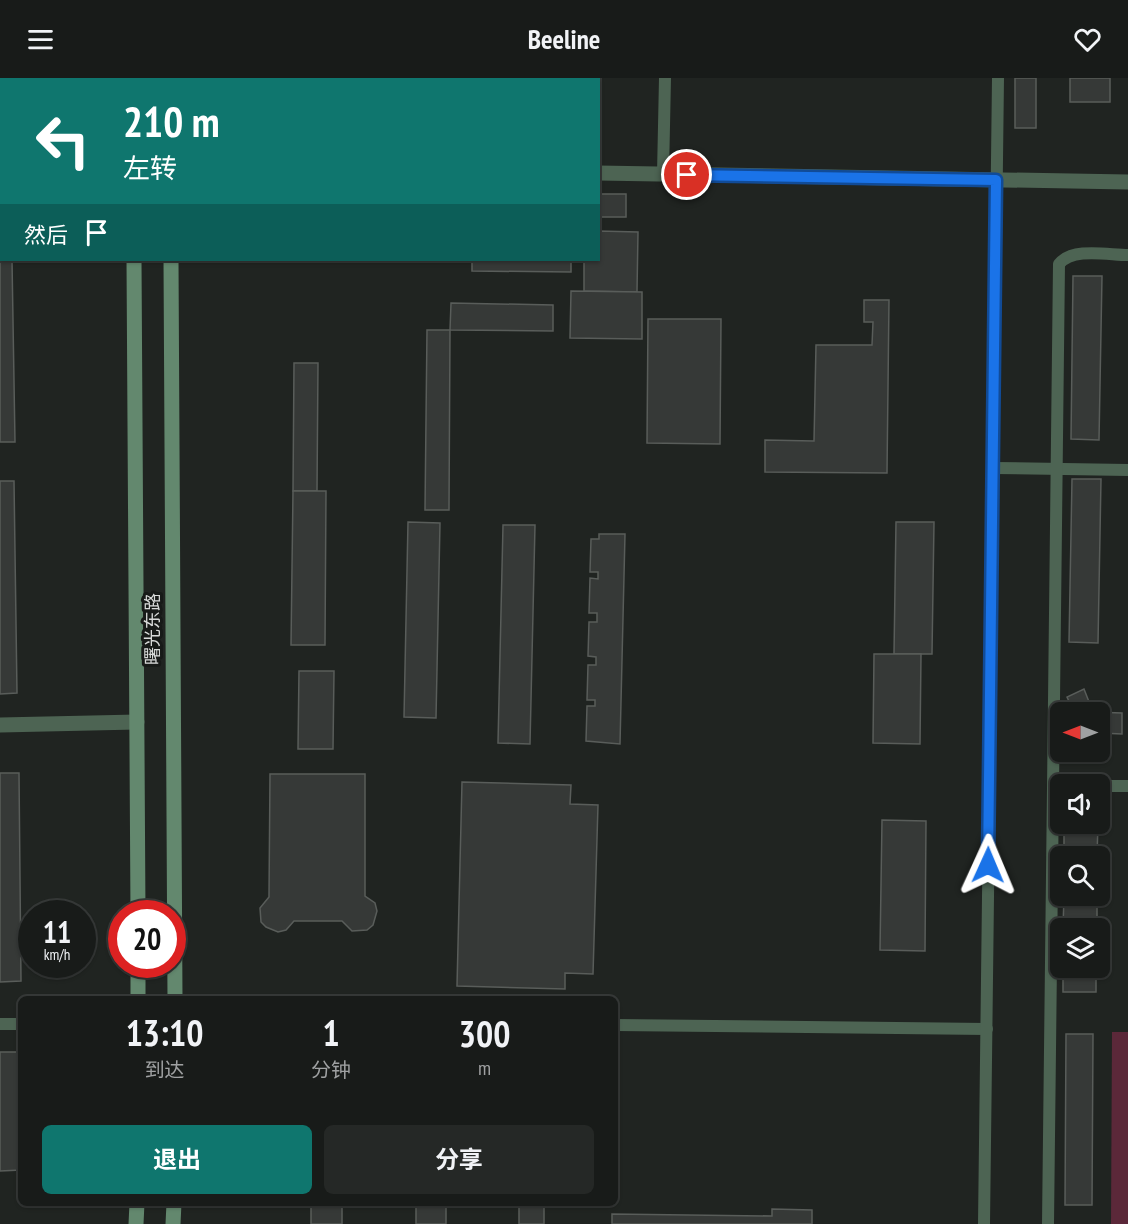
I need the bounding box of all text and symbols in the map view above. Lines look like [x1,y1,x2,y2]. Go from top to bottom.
text: Beeline [528,22,600,56]
icon: menu [24,23,57,56]
icon: heart [1071,23,1104,56]
text: 210 m [123,94,220,149]
icon: left [24,102,102,180]
pin [661,149,712,200]
text: 左转 [123,151,177,185]
icon: arrive [670,158,703,191]
icon: arrive [80,216,113,249]
text: 然后 [24,221,68,249]
street label: 曙光东路 [141,593,164,665]
north arrow [1050,702,1110,762]
map controls [1050,702,1110,978]
button: sound [1050,774,1110,834]
position arrow [956,833,1020,897]
button: search [1050,846,1110,906]
speed limit sign: 20 [108,900,186,978]
text: 11 [43,912,71,951]
button: layers [1050,918,1110,978]
text: km/h [44,945,70,964]
text: 13:10 [126,1009,204,1056]
text: 1 [323,1009,340,1056]
text: 300 [459,1010,510,1057]
text: m [478,1055,491,1081]
text: 到达 [145,1057,185,1083]
text: 分钟 [311,1057,351,1083]
button: 退出 [42,1125,312,1194]
button: 分享 [324,1125,594,1194]

